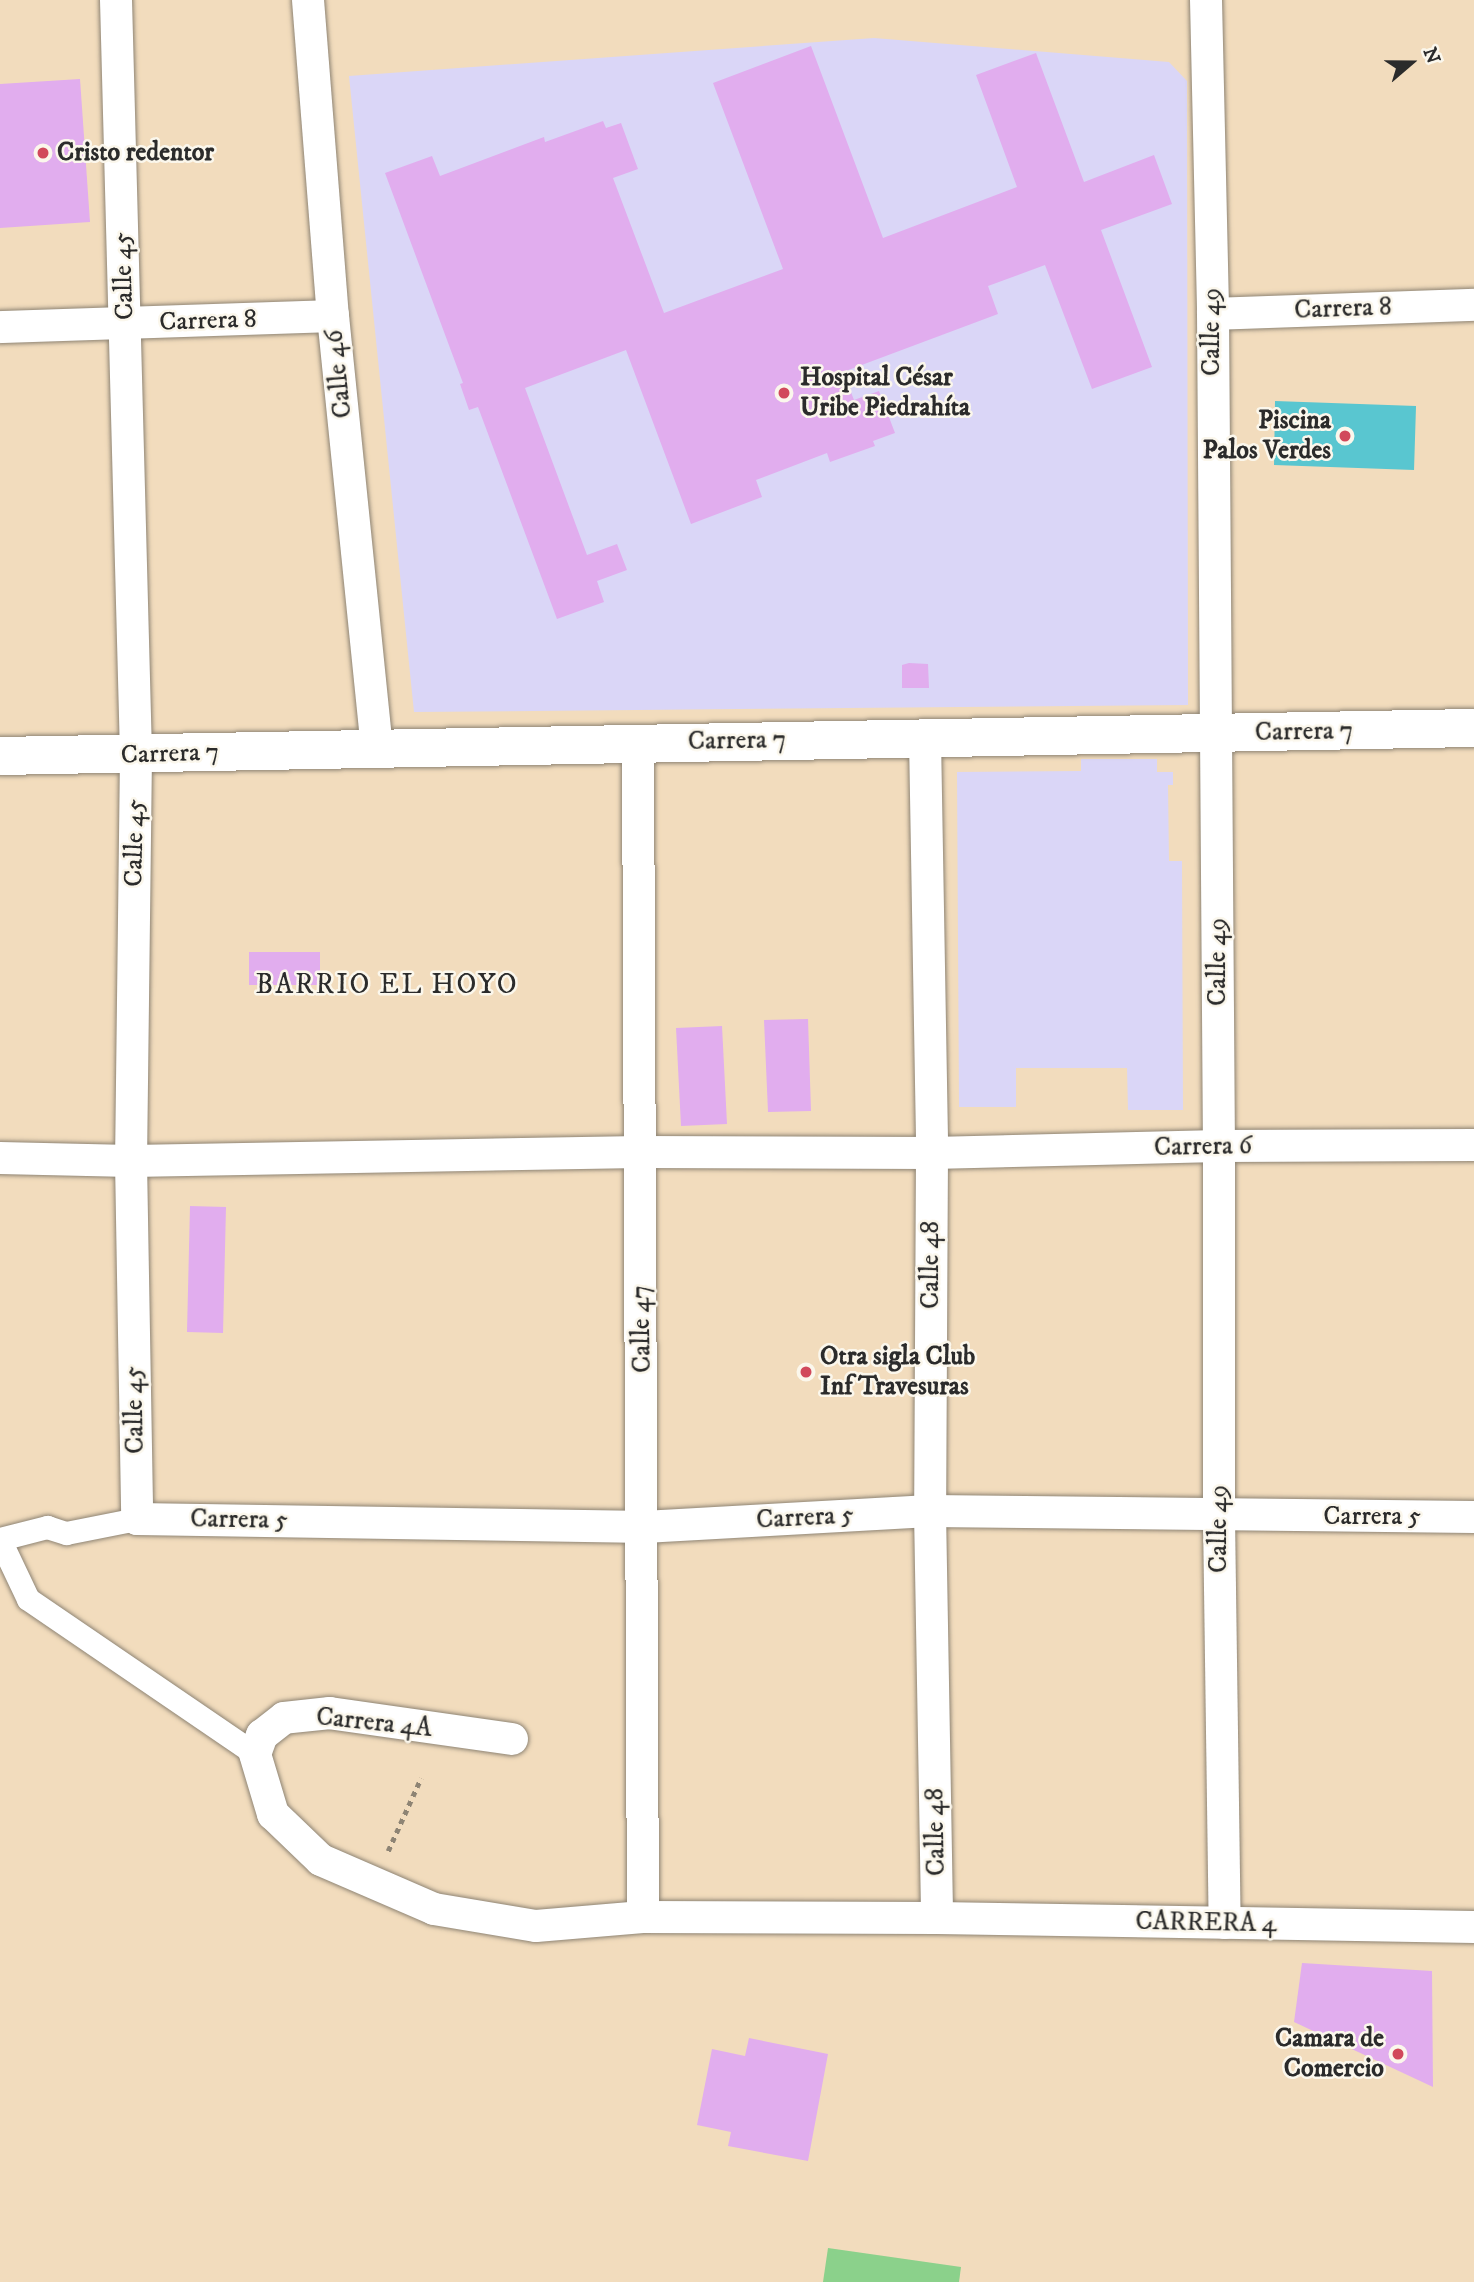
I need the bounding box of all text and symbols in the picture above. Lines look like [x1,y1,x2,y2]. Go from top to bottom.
north arrow [1376,28,1446,98]
text: N [1418,44,1445,67]
place label: Cristo redentor [57,137,214,169]
marker: Cristo redentor [35,145,51,161]
street label: Calle 45 [107,232,141,320]
street label: Calle 49 [1196,288,1228,376]
street label: Carrera 8 [1294,292,1392,326]
street label: Carrera 8 [159,304,257,338]
street label: Calle 46 [319,328,359,420]
place label: Hospital César Uribe Piedrahíta [800,362,970,424]
marker: Hospital César Uribe Piedrahíta [774,383,794,403]
place label: Piscina Palos Verdes [1202,405,1331,466]
marker: Piscina Palos Verdes [1337,428,1353,444]
street label: Carrera 7 [1255,716,1353,748]
street label: Carrera 7 [688,725,786,757]
street label: Carrera 7 [120,737,220,771]
street label: Calle 45 [119,799,151,887]
street label: Calle 49 [1202,918,1234,1006]
district label: BARRIO EL HOYO [257,968,517,1002]
street label: Carrera 6 [1154,1131,1252,1163]
street label: Calle 48 [915,1221,947,1309]
street label: Calle 47 [626,1285,658,1373]
place label: Otra sigla Club Inf Travesuras [820,1341,975,1402]
marker: Otra sigla Club Inf Travesuras [798,1364,814,1380]
street label: Calle 45 [119,1366,151,1454]
street label: Calle 49 [1203,1485,1235,1573]
street label: Carrera 5 [755,1500,855,1536]
street label: Carrera 5 [1323,1501,1421,1533]
street label: Carrera 5 [190,1504,288,1536]
street label: Carrera 4A [315,1701,433,1745]
street label: Calle 48 [920,1788,952,1876]
street label: CARRERA 4 [1135,1906,1277,1940]
place label: Camara de Comercio [1275,2023,1384,2084]
marker: Camara de Comercio [1390,2046,1406,2062]

